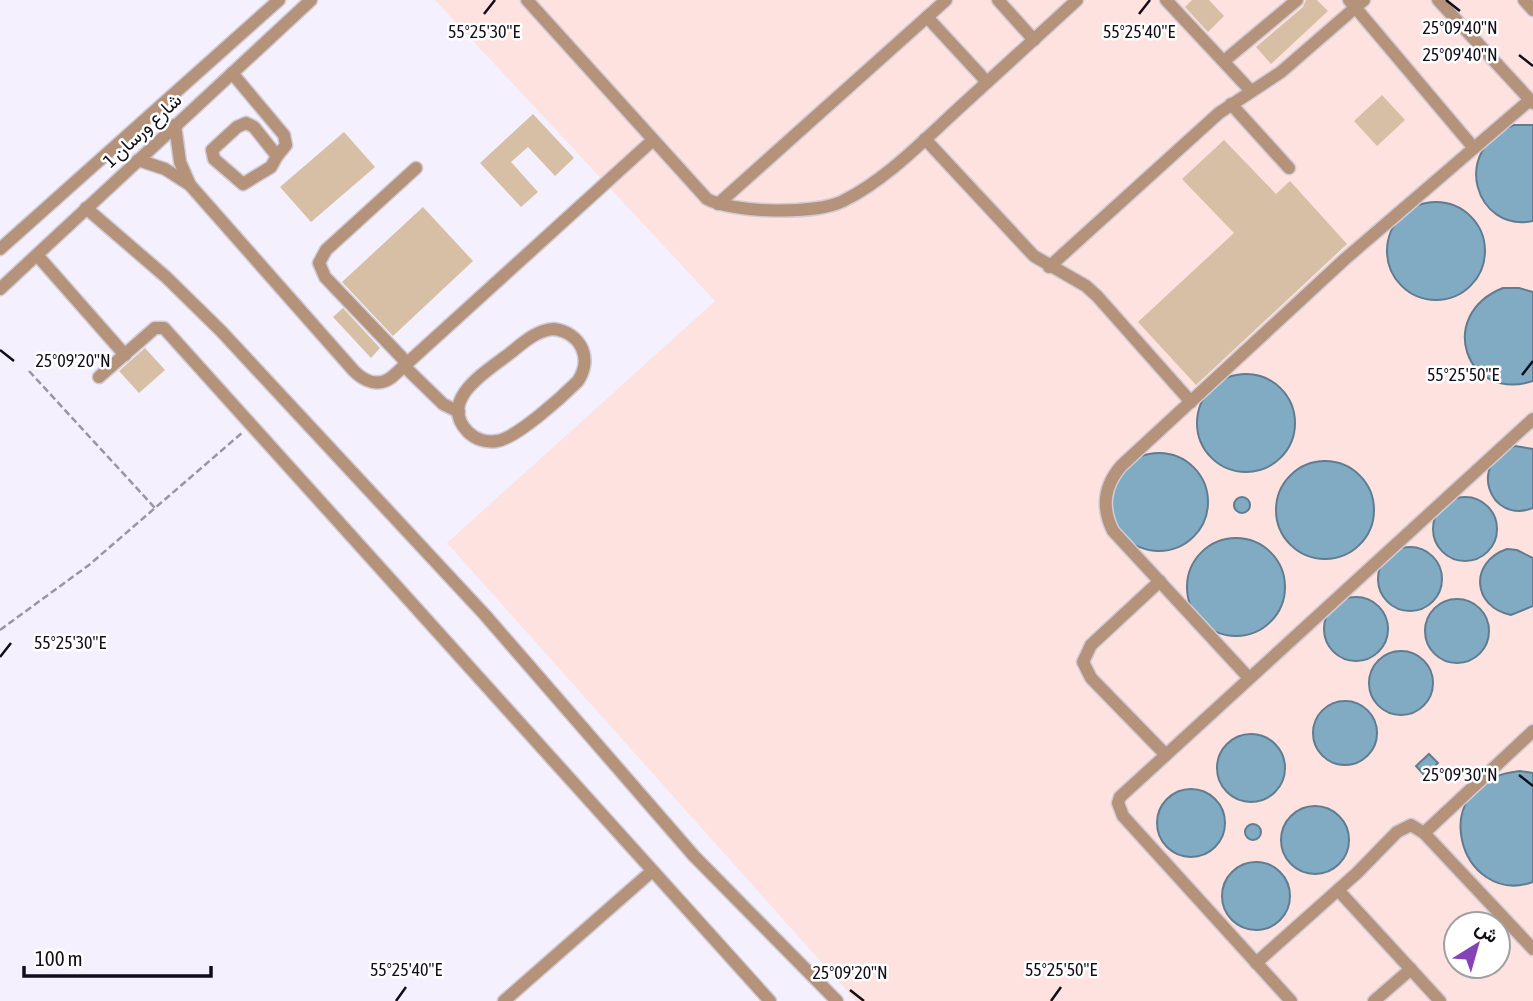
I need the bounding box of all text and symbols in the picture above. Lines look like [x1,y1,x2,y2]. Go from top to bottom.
text: 25°09'40"N [1422,17,1498,38]
text: 55°25'30"E [448,21,520,42]
text: 55°25'40"E [1103,21,1175,42]
text: 25°09'40"N [1422,44,1498,65]
street label: شارع ورسان 1 [98,88,187,173]
text: 25°09'20"N [35,350,111,371]
text: 55°25'50"E [1427,364,1499,385]
text: 55°25'30"E [34,632,106,653]
text: 25°09'30"N [1422,764,1498,785]
north arrow [1442,910,1512,980]
text: ش [1471,916,1503,948]
scale bar [24,934,212,978]
text: 100 m [35,946,83,970]
text: 55°25'40"E [370,959,442,980]
text: 55°25'50"E [1025,959,1097,980]
text: 25°09'20"N [812,962,888,983]

